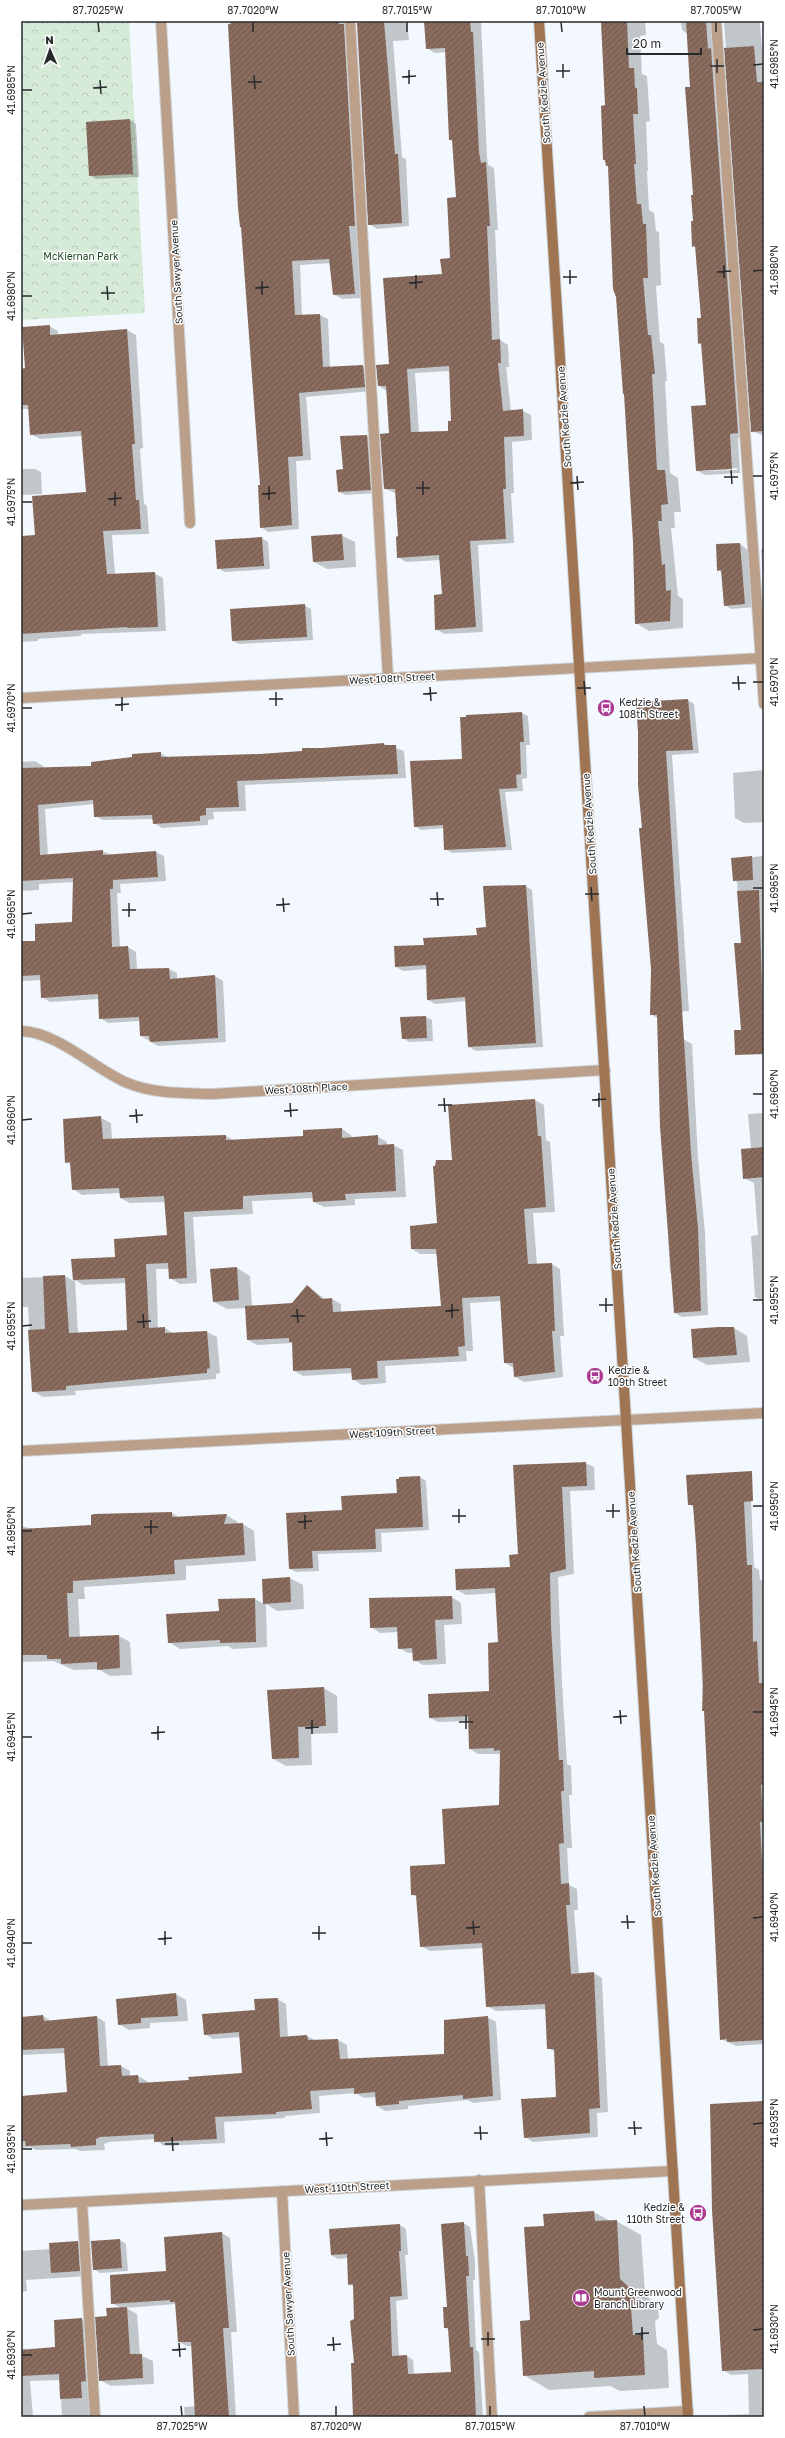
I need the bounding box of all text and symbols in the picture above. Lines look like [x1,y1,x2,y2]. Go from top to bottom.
text: 87.7025°W [73,4,124,16]
text: 87.7020°W [227,4,279,16]
text: 87.7015°W [382,4,432,16]
text: 87.7010°W [536,4,587,16]
text: 87.7005°W [690,4,742,16]
north arrow [30,30,70,70]
scale bar [627,30,701,56]
text: N [45,33,54,46]
text: 20 m [633,36,661,51]
text: 41.6985°N [768,39,780,89]
street label: South Kedzie Avenue [533,42,553,144]
text: 41.6985°N [5,65,17,115]
street label: South Sawyer Avenue [167,219,185,324]
text: 41.6980°N [768,245,780,295]
park label: McKiernan Park [43,250,119,262]
text: 41.6980°N [5,271,17,321]
street label: South Kedzie Avenue [554,366,574,468]
text: 41.6975°N [768,452,780,500]
text: 41.6975°N [5,478,17,526]
text: 41.6970°N [768,657,780,707]
street label: West 108th Street [349,670,435,686]
text: 41.6970°N [5,683,17,733]
place label: Kedzie & 108th Street [619,696,678,720]
bus stop icon: Kedzie & 108th Street [596,698,616,718]
street label: South Kedzie Avenue [579,773,599,875]
text: 41.6965°N [768,863,780,913]
text: 41.6965°N [5,889,17,939]
text: 41.6960°N [768,1069,780,1119]
street label: West 108th Place [264,1080,348,1096]
text: 41.6960°N [5,1095,17,1145]
street label: South Kedzie Avenue [604,1168,624,1270]
text: 41.6955°N [768,1275,780,1325]
text: 41.6955°N [5,1301,17,1351]
place label: Kedzie & 109th Street [608,1364,667,1388]
bus stop icon: Kedzie & 109th Street [585,1366,605,1386]
street label: West 109th Street [349,1424,435,1440]
text: 41.6950°N [768,1481,780,1531]
street label: South Kedzie Avenue [624,1491,644,1593]
text: 41.6950°N [5,1506,17,1556]
text: 41.6945°N [768,1687,780,1737]
text: 41.6945°N [5,1712,17,1762]
street label: South Kedzie Avenue [644,1815,664,1917]
text: 41.6940°N [768,1892,780,1942]
text: 41.6940°N [5,1918,17,1968]
text: 41.6935°N [768,2098,780,2148]
text: 41.6935°N [5,2124,17,2174]
street label: West 110th Street [304,2179,390,2195]
place label: Kedzie & 110th Street [627,2201,685,2225]
bus stop icon: Kedzie & 110th Street [688,2203,708,2223]
street label: South Sawyer Avenue [279,2251,297,2356]
place label: Mount Greenwood Branch Library [594,2286,682,2310]
library icon: Mount Greenwood Branch Library [571,2288,591,2308]
text: 41.6930°N [768,2304,780,2354]
text: 41.6930°N [5,2330,17,2380]
text: 87.7025°W [157,2420,208,2432]
text: 87.7020°W [310,2420,362,2432]
text: 87.7015°W [465,2420,515,2432]
text: 87.7010°W [620,2420,671,2432]

